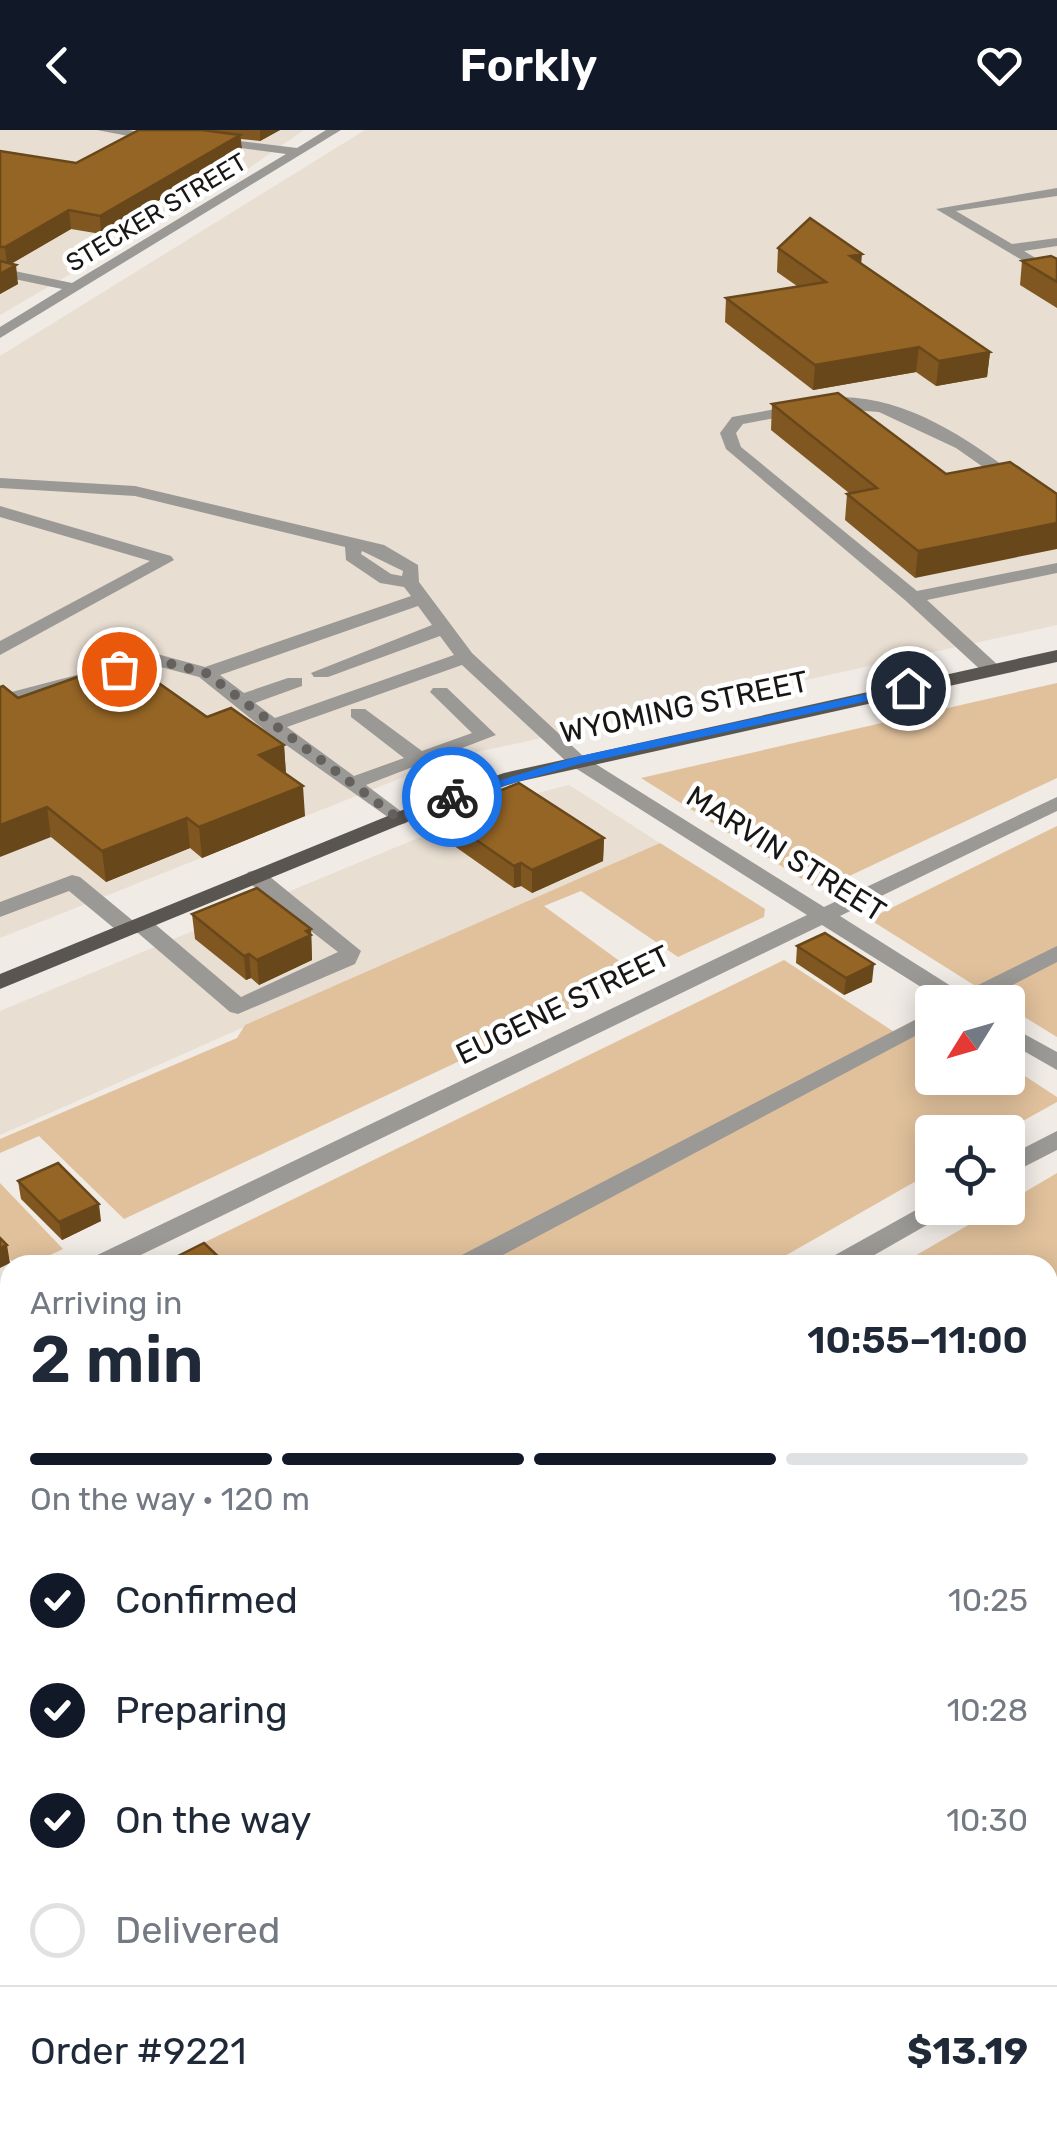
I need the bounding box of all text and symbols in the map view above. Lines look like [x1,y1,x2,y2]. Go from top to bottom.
icon: back [30,38,85,93]
icon: heart [972,38,1027,93]
text: Forkly [460,39,597,92]
street label: STECKER STREET [61,147,252,278]
pin [77,627,162,712]
icon: bag [92,642,147,697]
pin [866,646,951,731]
icon: home [881,661,936,716]
street label: WYOMING STREET [557,663,811,751]
courier [402,747,502,847]
icon: bike [425,770,480,825]
street label: MARVIN STREET [680,778,892,930]
street label: EUGENE STREET [450,938,676,1072]
north arrow [915,985,1025,1095]
map controls [915,985,1025,1225]
button: locate [915,1115,1025,1225]
text: Arriving in [30,1284,182,1322]
text: 10:55–11:00 [807,1317,1028,1363]
text: 2 min [30,1321,204,1398]
text: On the way · 120 m [30,1480,310,1518]
icon: check [30,1573,85,1628]
text: Confirmed [115,1577,298,1623]
text: 10:25 [948,1581,1028,1619]
icon: check [30,1683,85,1738]
text: Preparing [115,1687,288,1733]
text: 10:28 [947,1691,1028,1729]
icon: check [30,1793,85,1848]
text: On the way [115,1797,311,1843]
text: 10:30 [946,1801,1028,1839]
text: Delivered [115,1907,280,1953]
text: Order #9221 [30,2028,246,2074]
text: $13.19 [907,2028,1028,2074]

